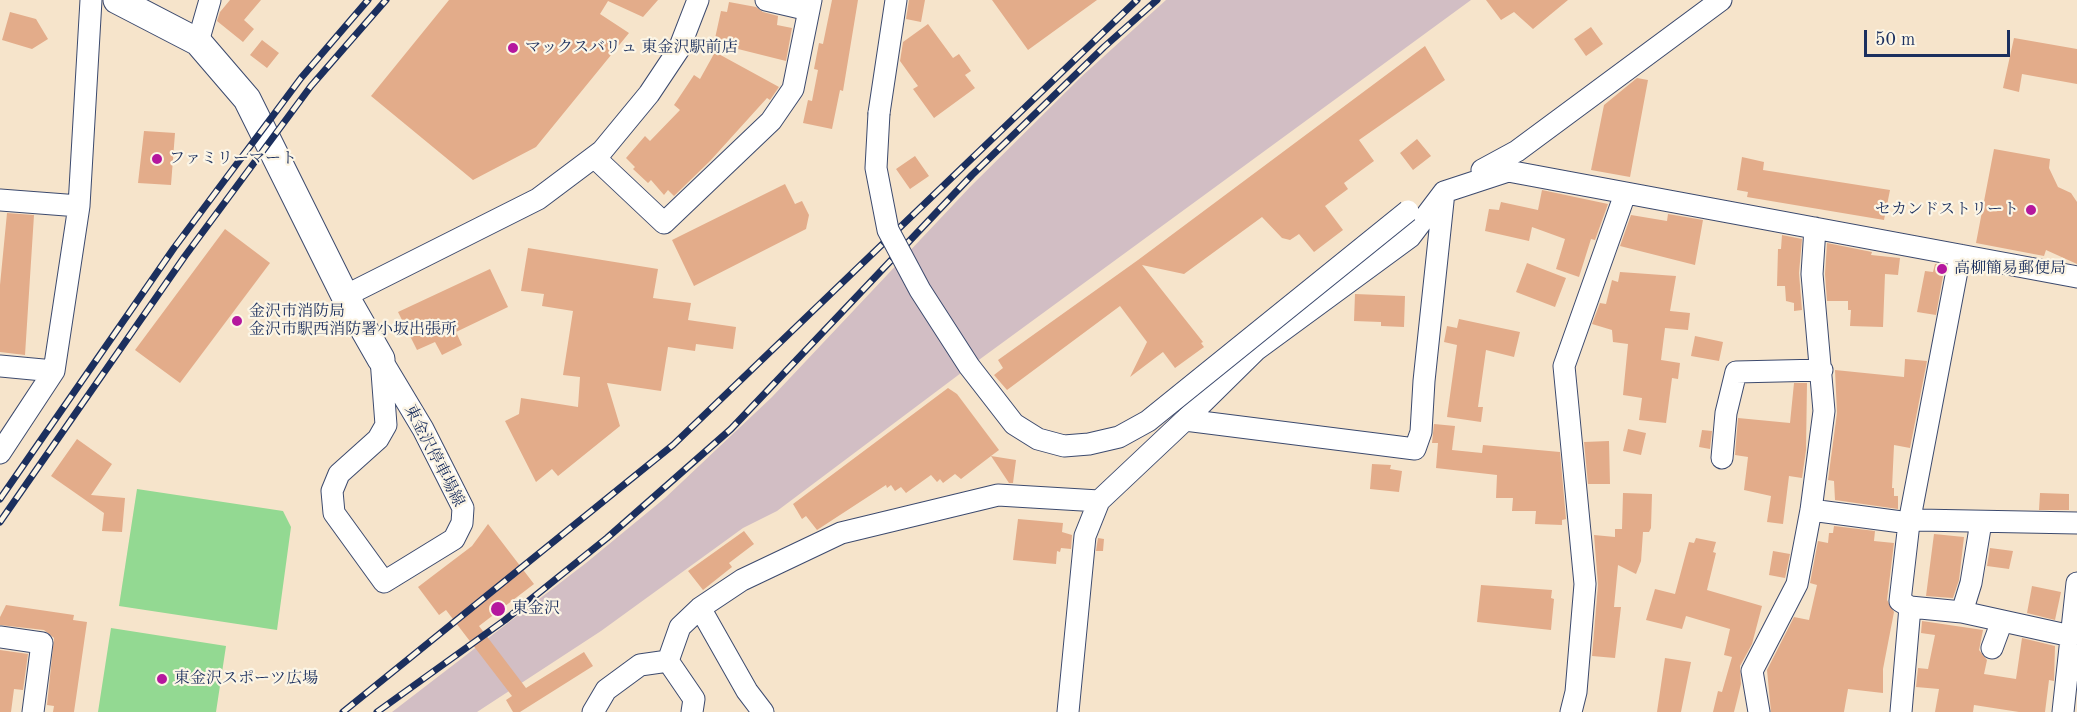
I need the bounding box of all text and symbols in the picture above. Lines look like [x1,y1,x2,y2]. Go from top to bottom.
scale bar [1867,18,2012,56]
text: 50 m [1875,31,1915,49]
place label: マックスバリュ 東金沢駅前店 [525,38,737,58]
marker: マックスバリュ 東金沢駅前店 [506,41,520,55]
place label: ファミリーマート [169,149,297,169]
marker: ファミリーマート [150,152,164,166]
place label: セカンドストリート [1875,200,2019,220]
marker: セカンドストリート [2024,203,2038,217]
place label: 高柳簡易郵便局 [1954,259,2066,279]
marker: 高柳簡易郵便局 [1935,262,1949,276]
place label: 金沢市消防局 金沢市駅西消防署小坂出張所 [249,302,457,340]
marker: 金沢市消防局 金沢市駅西消防署小坂出張所 [230,314,244,328]
street label: 東金沢停車場線 [400,402,468,510]
place label: 東金沢 [512,599,560,619]
marker: 東金沢 [489,600,507,618]
place label: 東金沢スポーツ広場 [174,669,318,689]
marker: 東金沢スポーツ広場 [155,672,169,686]

